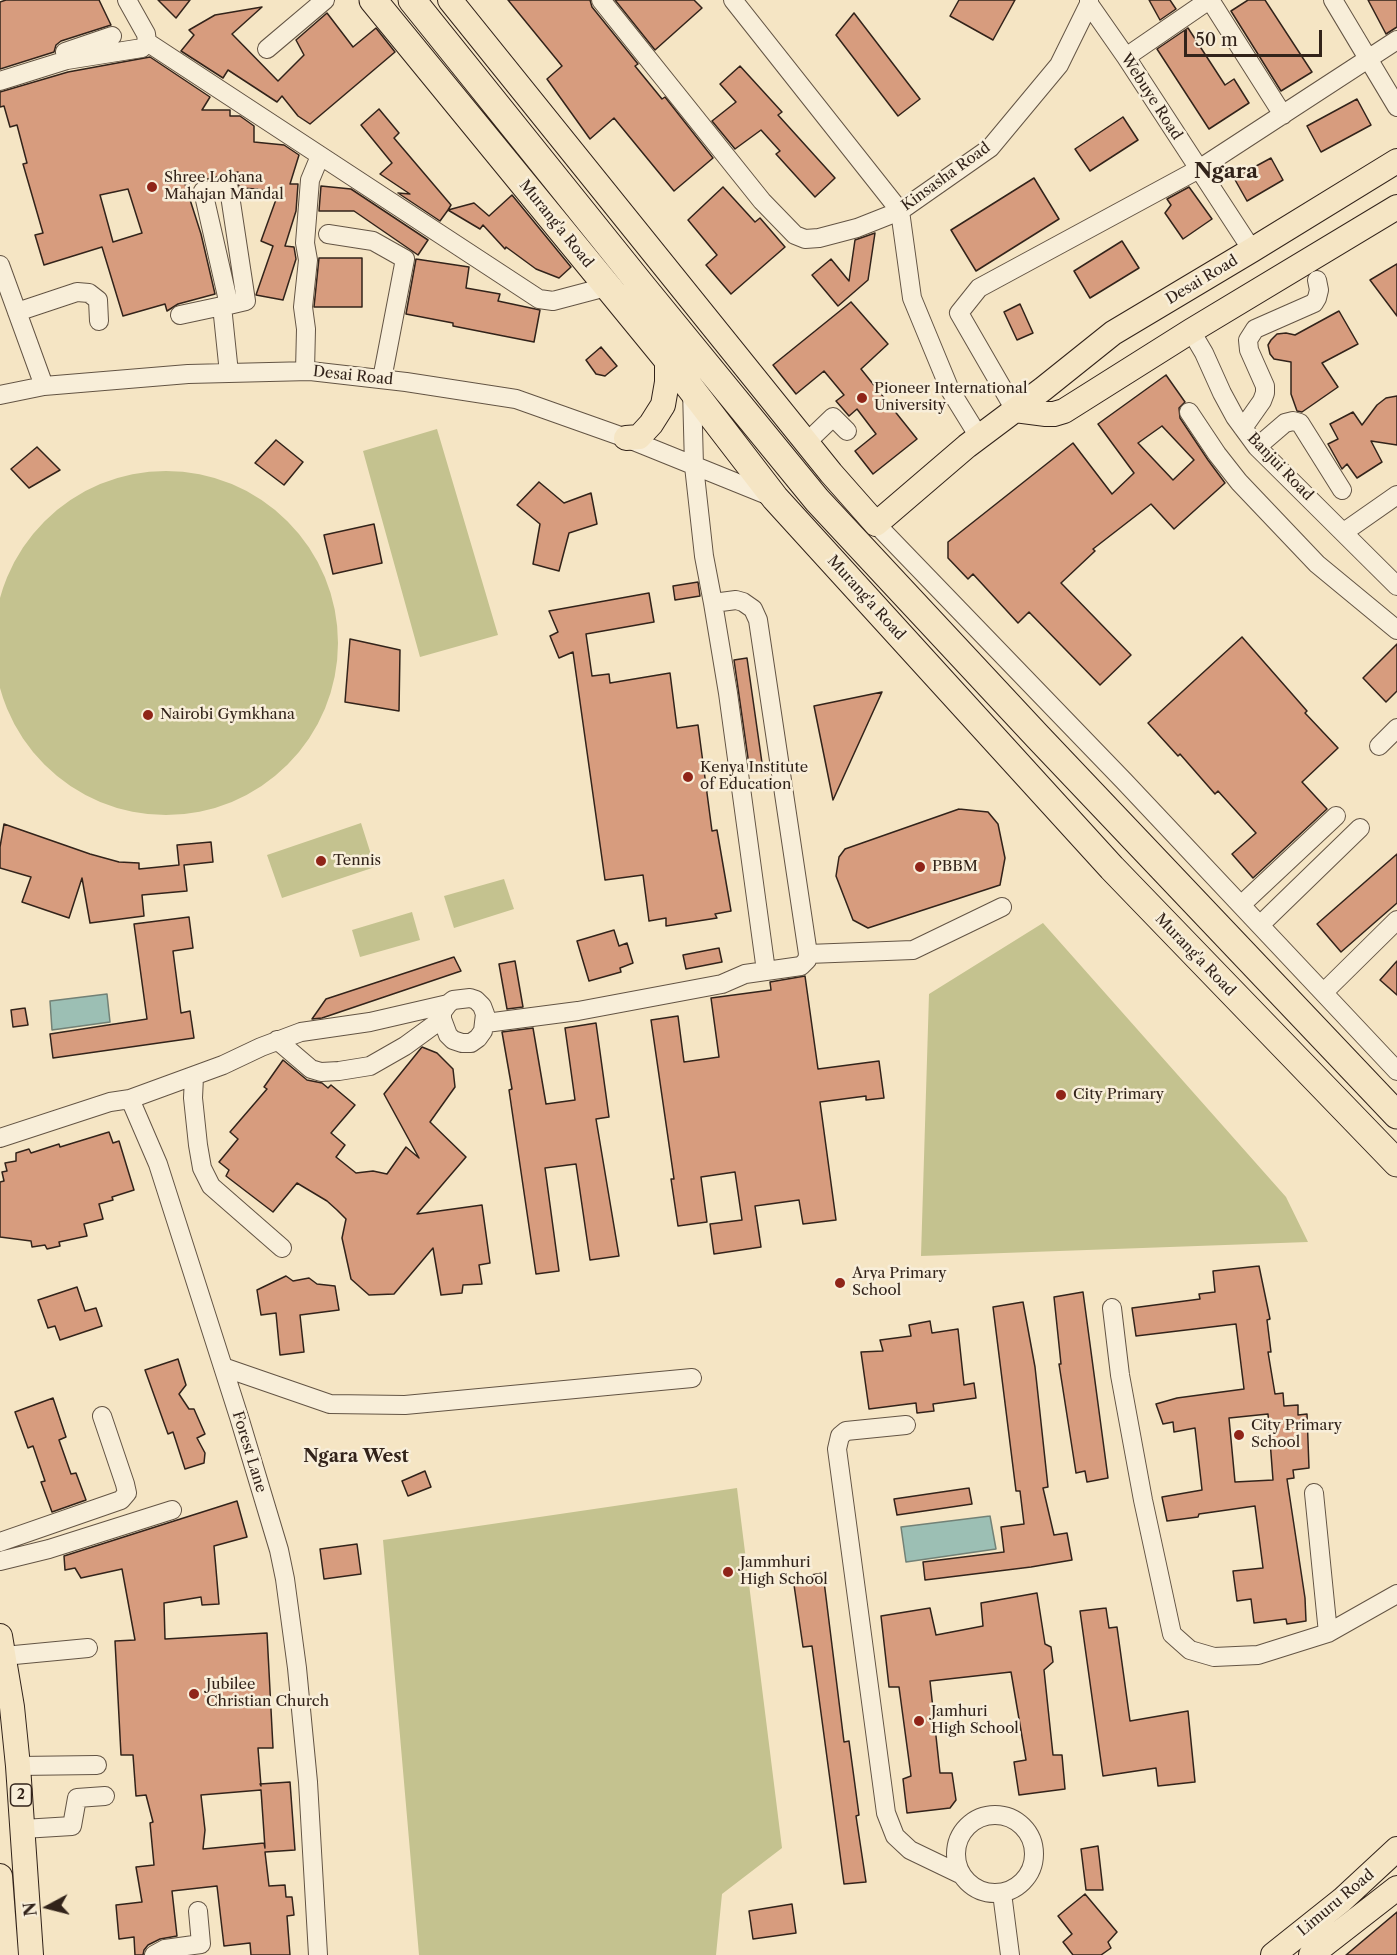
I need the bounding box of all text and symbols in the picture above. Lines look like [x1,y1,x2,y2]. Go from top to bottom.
scale bar [1187,18,1325,56]
text: 50 m [1195,29,1238,51]
street label: Webuye Road [1116,51,1186,143]
street label: Kinsasha Road [898,139,994,215]
district label: Ngara [1194,159,1258,185]
place label: Shree Lohana Mahajan Mandal [164,169,284,204]
street label: Murang'a Road [515,176,597,272]
marker: Shree Lohana Mahajan Mandal [145,180,159,194]
street label: Desai Road [1163,252,1241,308]
street label: Desai Road [312,363,394,389]
place label: Pioneer International University [874,380,1027,415]
marker: Pioneer International University [855,391,869,405]
street label: Banjui Road [1243,429,1317,505]
street label: Murang'a Road [823,552,909,644]
place label: Nairobi Gymkhana [160,706,295,724]
marker: Nairobi Gymkhana [141,708,155,722]
place label: Kenya Institute of Education [700,759,808,794]
marker: Kenya Institute of Education [681,770,695,784]
place label: Tennis [333,852,381,870]
marker: Tennis [314,854,328,868]
place label: PBBM [932,858,978,876]
marker: PBBM [913,860,927,874]
street label: Murang'a Road [1151,910,1239,1000]
place label: City Primary [1073,1086,1164,1104]
marker: City Primary [1054,1088,1068,1102]
place label: Arya Primary School [852,1265,947,1300]
marker: Arya Primary School [833,1276,847,1290]
street label: Forest Lane [228,1409,270,1495]
place label: City Primary School [1251,1417,1342,1452]
marker: City Primary School [1232,1428,1246,1442]
district label: Ngara West [303,1446,409,1468]
place label: Jammhuri High School [740,1554,828,1589]
marker: Jammhuri High School [721,1565,735,1579]
place label: Jubilee Christian Church [206,1676,329,1711]
marker: Jubilee Christian Church [187,1687,201,1701]
place label: Jamhuri High School [931,1703,1019,1738]
marker: Jamhuri High School [912,1714,926,1728]
road number: 2 [10,1784,32,1806]
street label: Limuru Road [1294,1866,1378,1940]
north arrow [18,1877,78,1937]
text: N [19,1901,41,1917]

